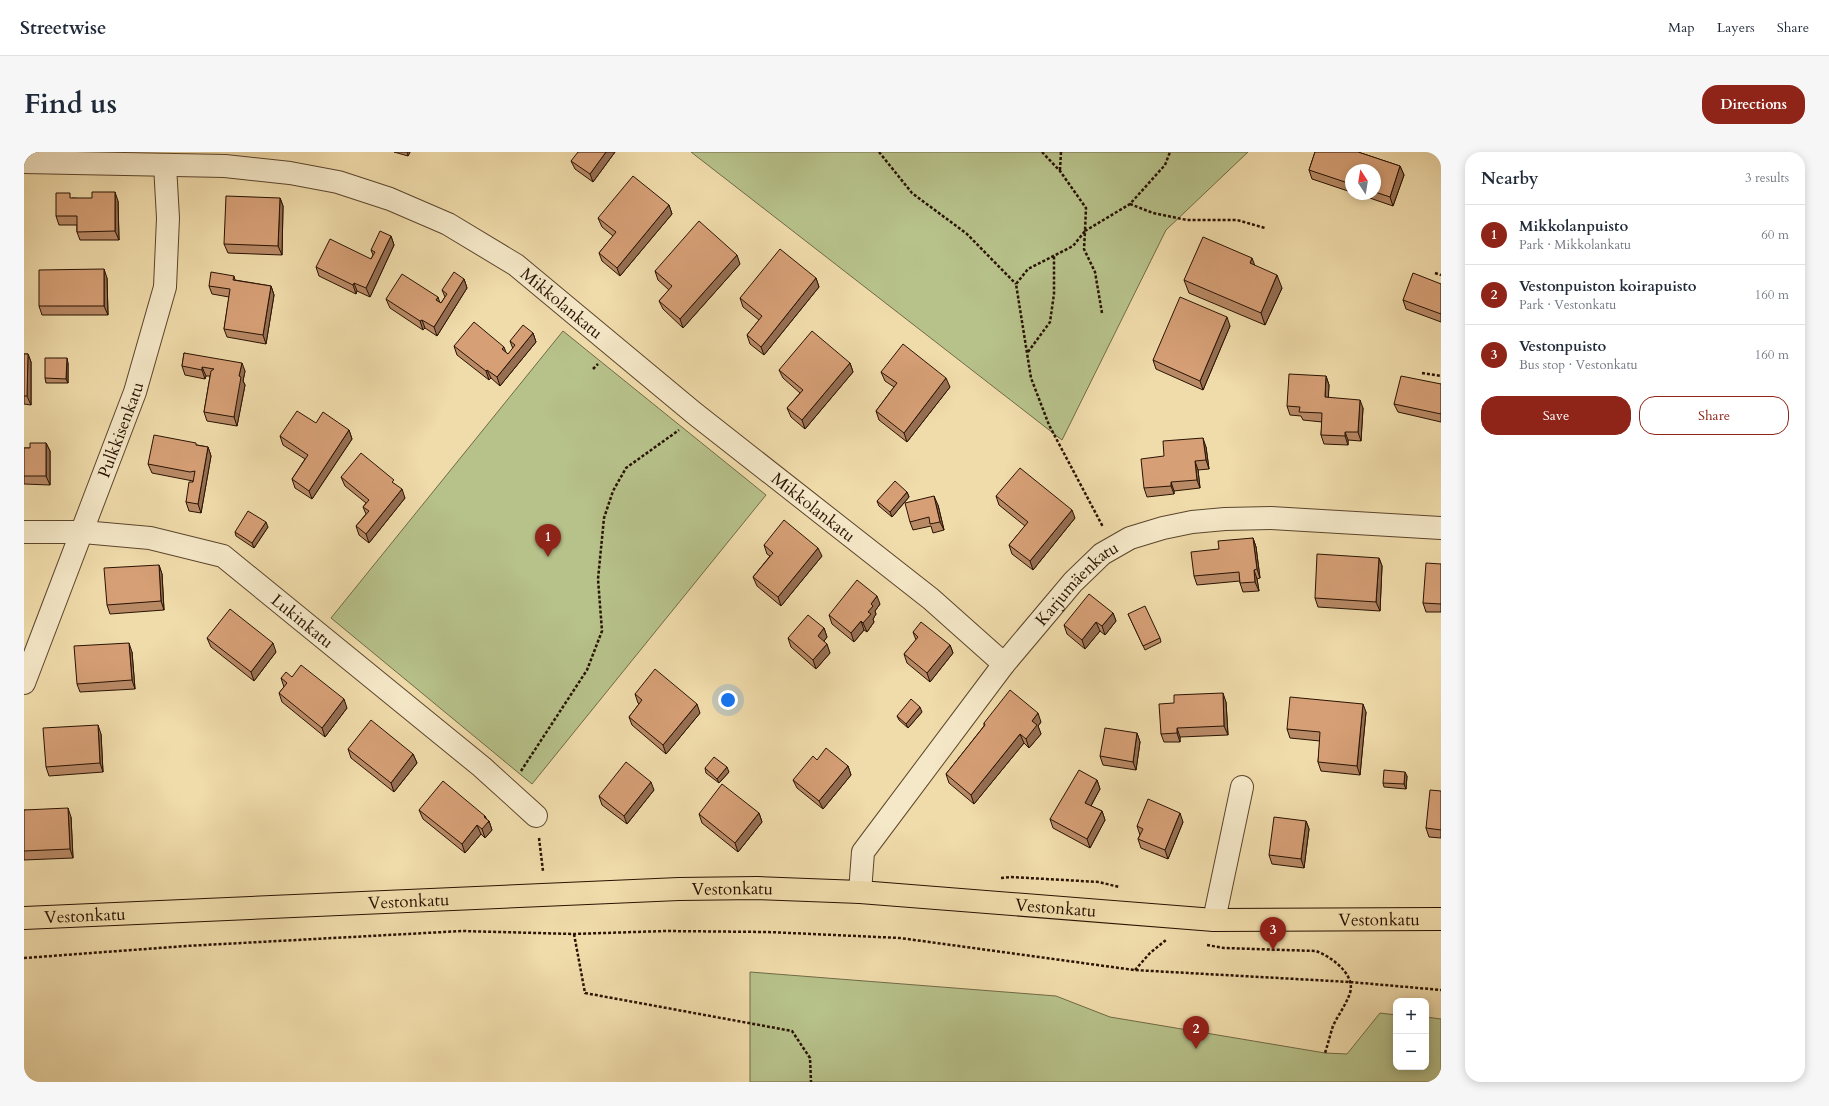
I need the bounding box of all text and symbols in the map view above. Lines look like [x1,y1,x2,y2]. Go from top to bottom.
text: Streetwise [20,15,107,41]
text: Map [1668,18,1695,37]
text: Layers [1717,18,1755,37]
text: Share [1777,18,1809,37]
text: Find us [24,85,117,123]
button: Directions [1702,85,1805,124]
north arrow [1345,164,1381,200]
text: Nearby [1481,167,1538,190]
text: 3 results [1745,169,1789,187]
text: Mikkolanpuisto [1519,216,1628,236]
text: 1 [1491,226,1497,244]
text: 60 m [1761,226,1789,244]
text: Park · Mikkolankatu [1519,236,1631,254]
street label: Mikkolankatu [515,262,608,344]
text: Vestonpuiston koirapuisto [1519,276,1697,296]
text: 2 [1491,286,1497,304]
text: 160 m [1755,286,1789,304]
text: Park · Vestonkatu [1519,296,1616,314]
text: Vestonpuisto [1519,336,1606,356]
text: 3 [1491,346,1497,364]
text: 160 m [1755,346,1789,364]
text: Bus stop · Vestonkatu [1519,356,1638,374]
street label: Pulkkisenkatu [92,379,149,481]
button: Save [1481,396,1631,435]
button: Share [1639,396,1789,435]
street label: Mikkolankatu [767,467,860,547]
pin: 1 [535,524,561,557]
street label: Karjumäenkatu [1030,536,1123,631]
street label: Lukinkatu [266,589,338,654]
your location [718,690,738,710]
street label: Vestonkatu [692,877,773,901]
street label: Vestonkatu [367,888,450,915]
street label: Vestonkatu [1014,893,1097,923]
street label: Vestonkatu [44,903,126,929]
street label: Vestonkatu [1338,908,1420,931]
pin: 3 [1260,917,1286,950]
map controls [1393,998,1429,1070]
button: + [1393,998,1429,1034]
pin: 2 [1183,1016,1209,1049]
button: − [1393,1034,1429,1070]

